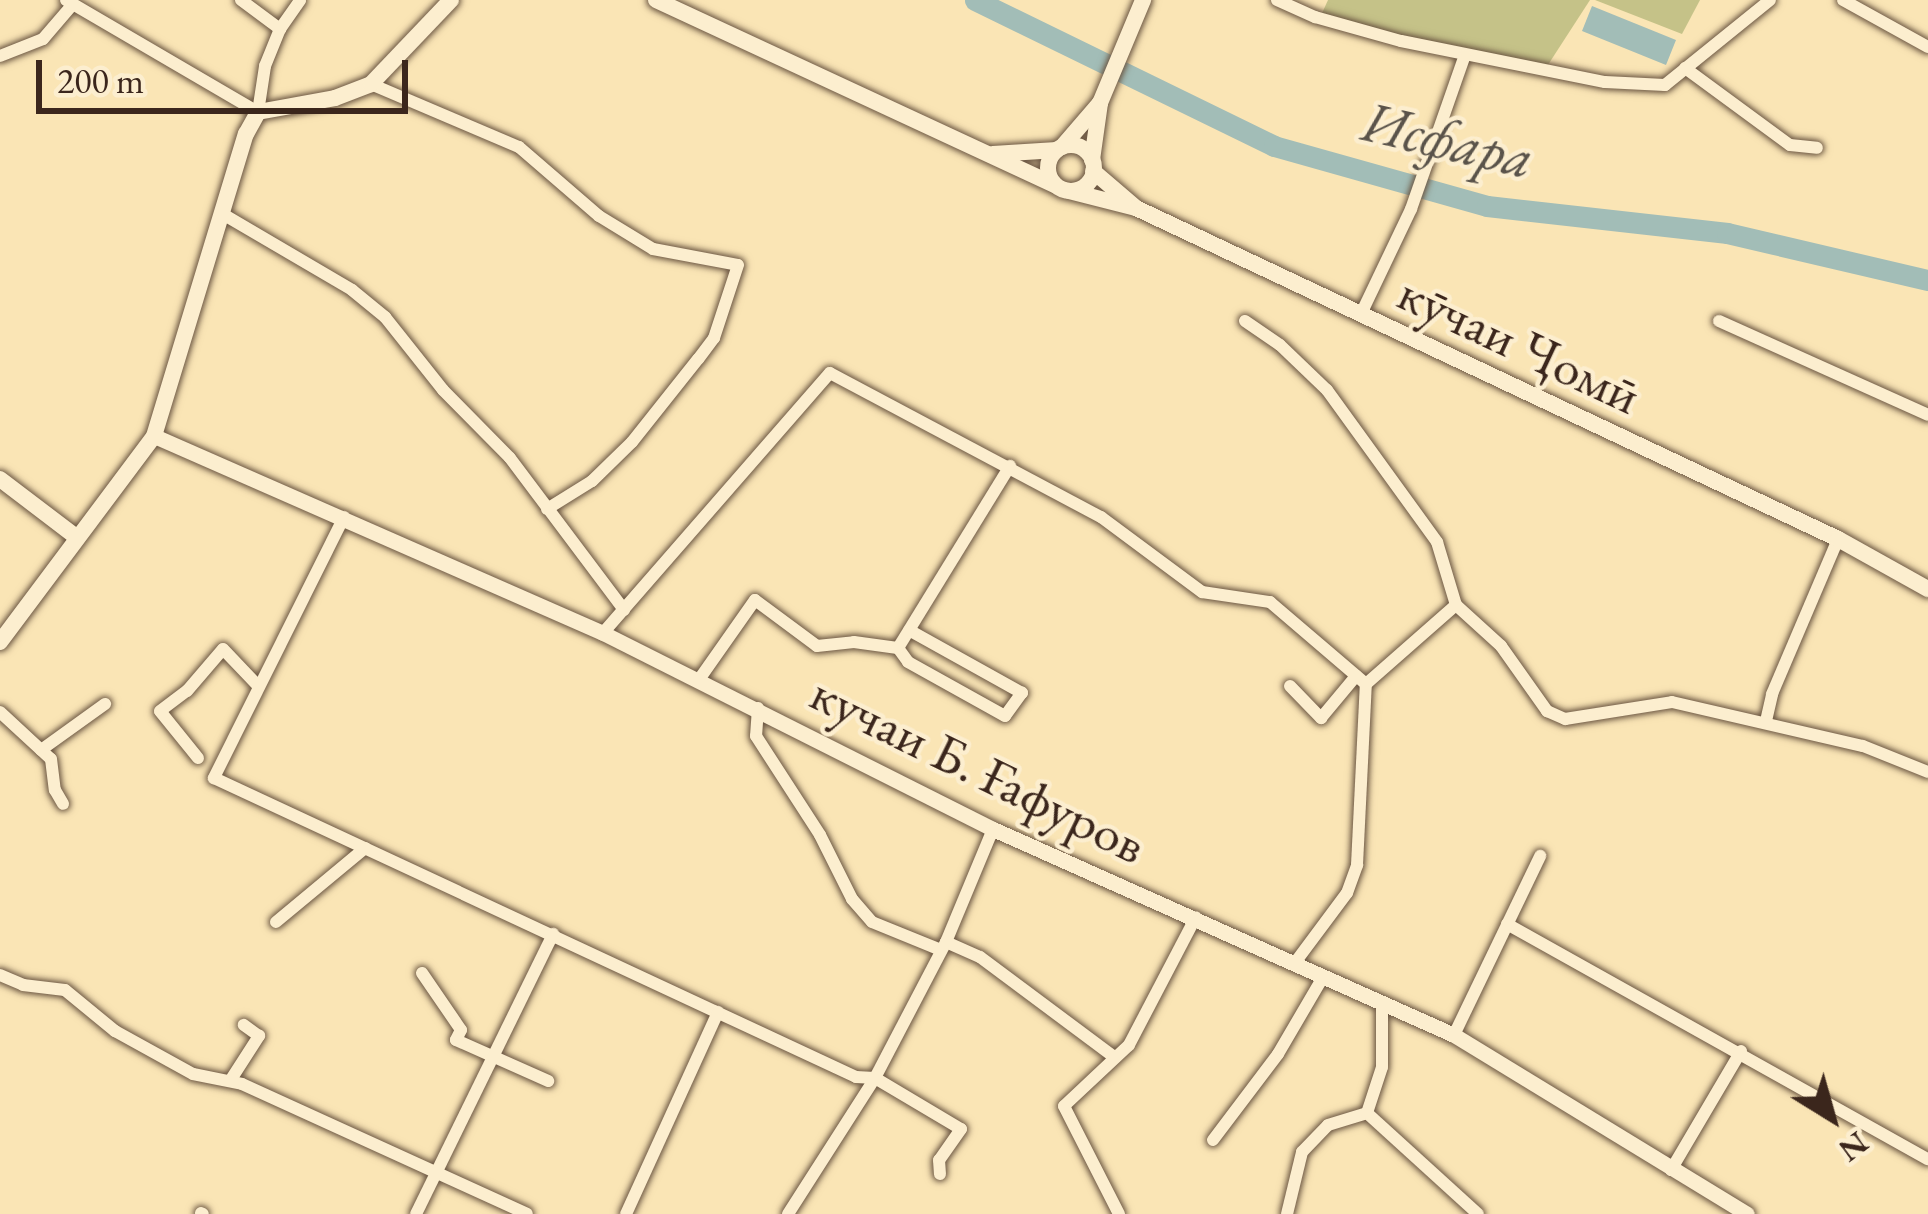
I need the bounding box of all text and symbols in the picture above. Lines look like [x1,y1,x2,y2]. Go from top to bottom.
scale bar [42,36,414,110]
text: 200 m [57,57,144,104]
water label: Исфара [1356,87,1540,193]
street label: кӯчаи Ҷомӣ [1389,259,1651,427]
street label: кучаи Б. Ғафуров [801,659,1157,877]
north arrow [1772,1058,1892,1178]
text: N [1830,1122,1878,1172]

